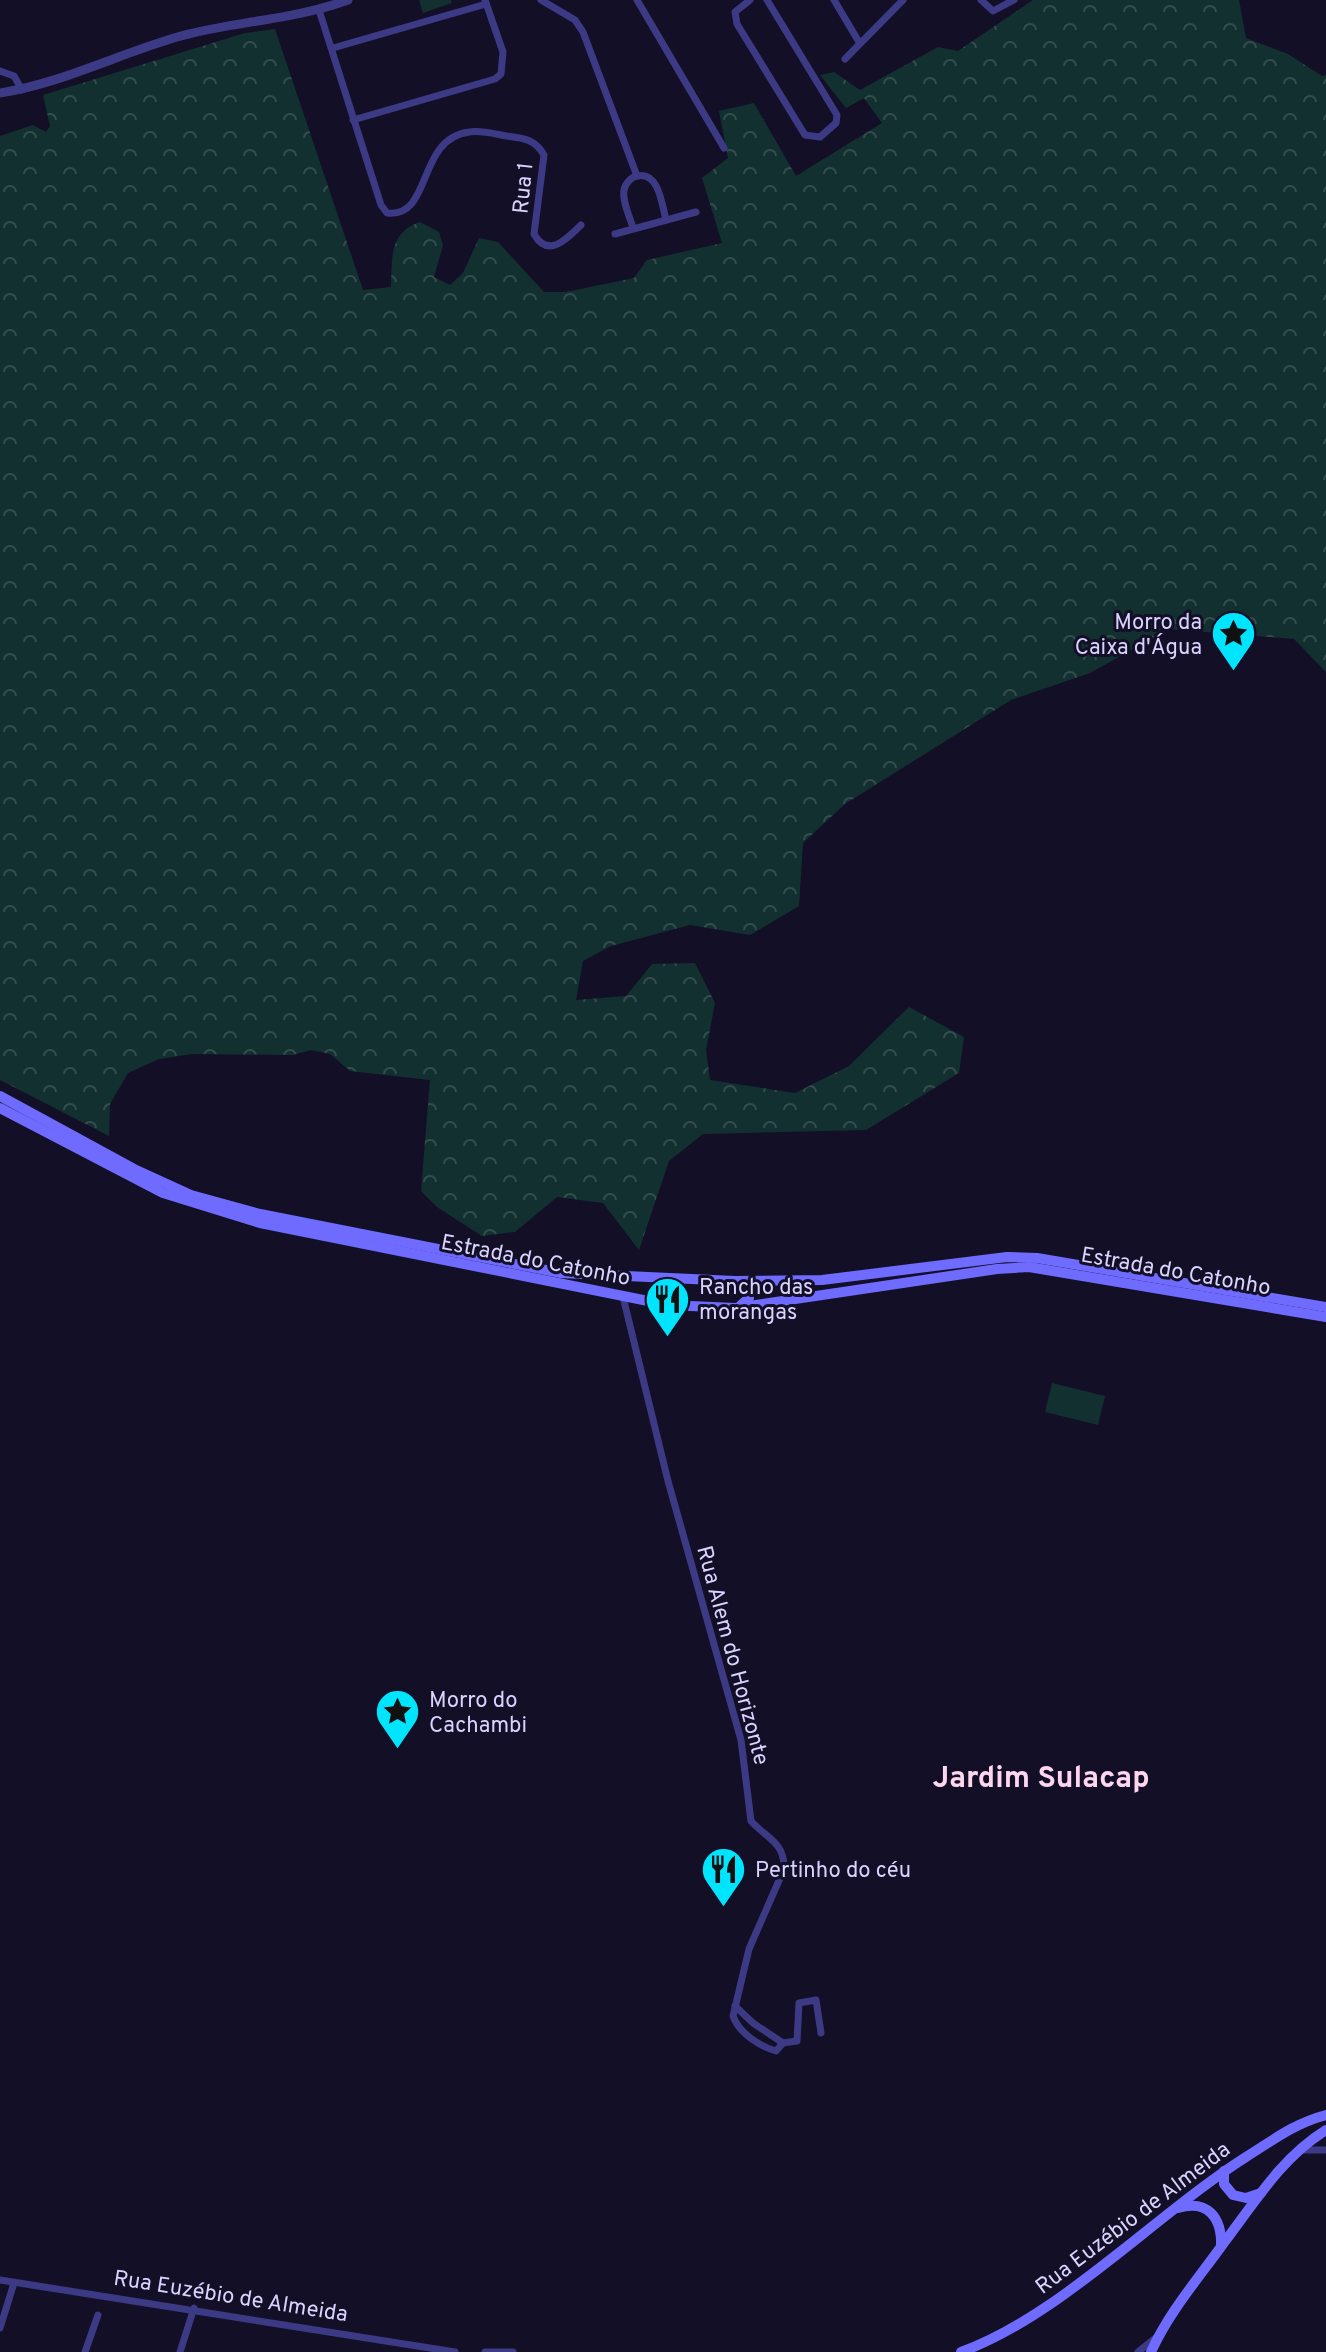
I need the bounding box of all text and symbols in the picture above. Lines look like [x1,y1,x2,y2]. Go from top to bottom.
street label: Rua 1 [508,161,541,215]
place label: Morro da Caixa d'Água [1075,610,1202,662]
place icon: Morro da Caixa d'Água [1209,610,1257,673]
street label: Estrada do Catonho [439,1230,633,1293]
street label: Estrada do Catonho [1078,1242,1273,1302]
restaurant icon: Rancho das morangas [644,1275,692,1338]
place label: Rancho das morangas [699,1275,813,1327]
street label: Rua Alem do Horizonte [689,1543,774,1768]
place icon: Morro do Cachambi [374,1688,422,1751]
place label: Morro do Cachambi [429,1688,527,1740]
district label: Jardim Sulacap [933,1761,1149,1798]
restaurant icon: Pertinho do céu [700,1845,748,1908]
place label: Pertinho do céu [755,1858,911,1885]
street label: Rua Euzébio de Almeida [1031,2137,1236,2301]
street label: Rua Euzébio de Almeida [112,2266,350,2329]

